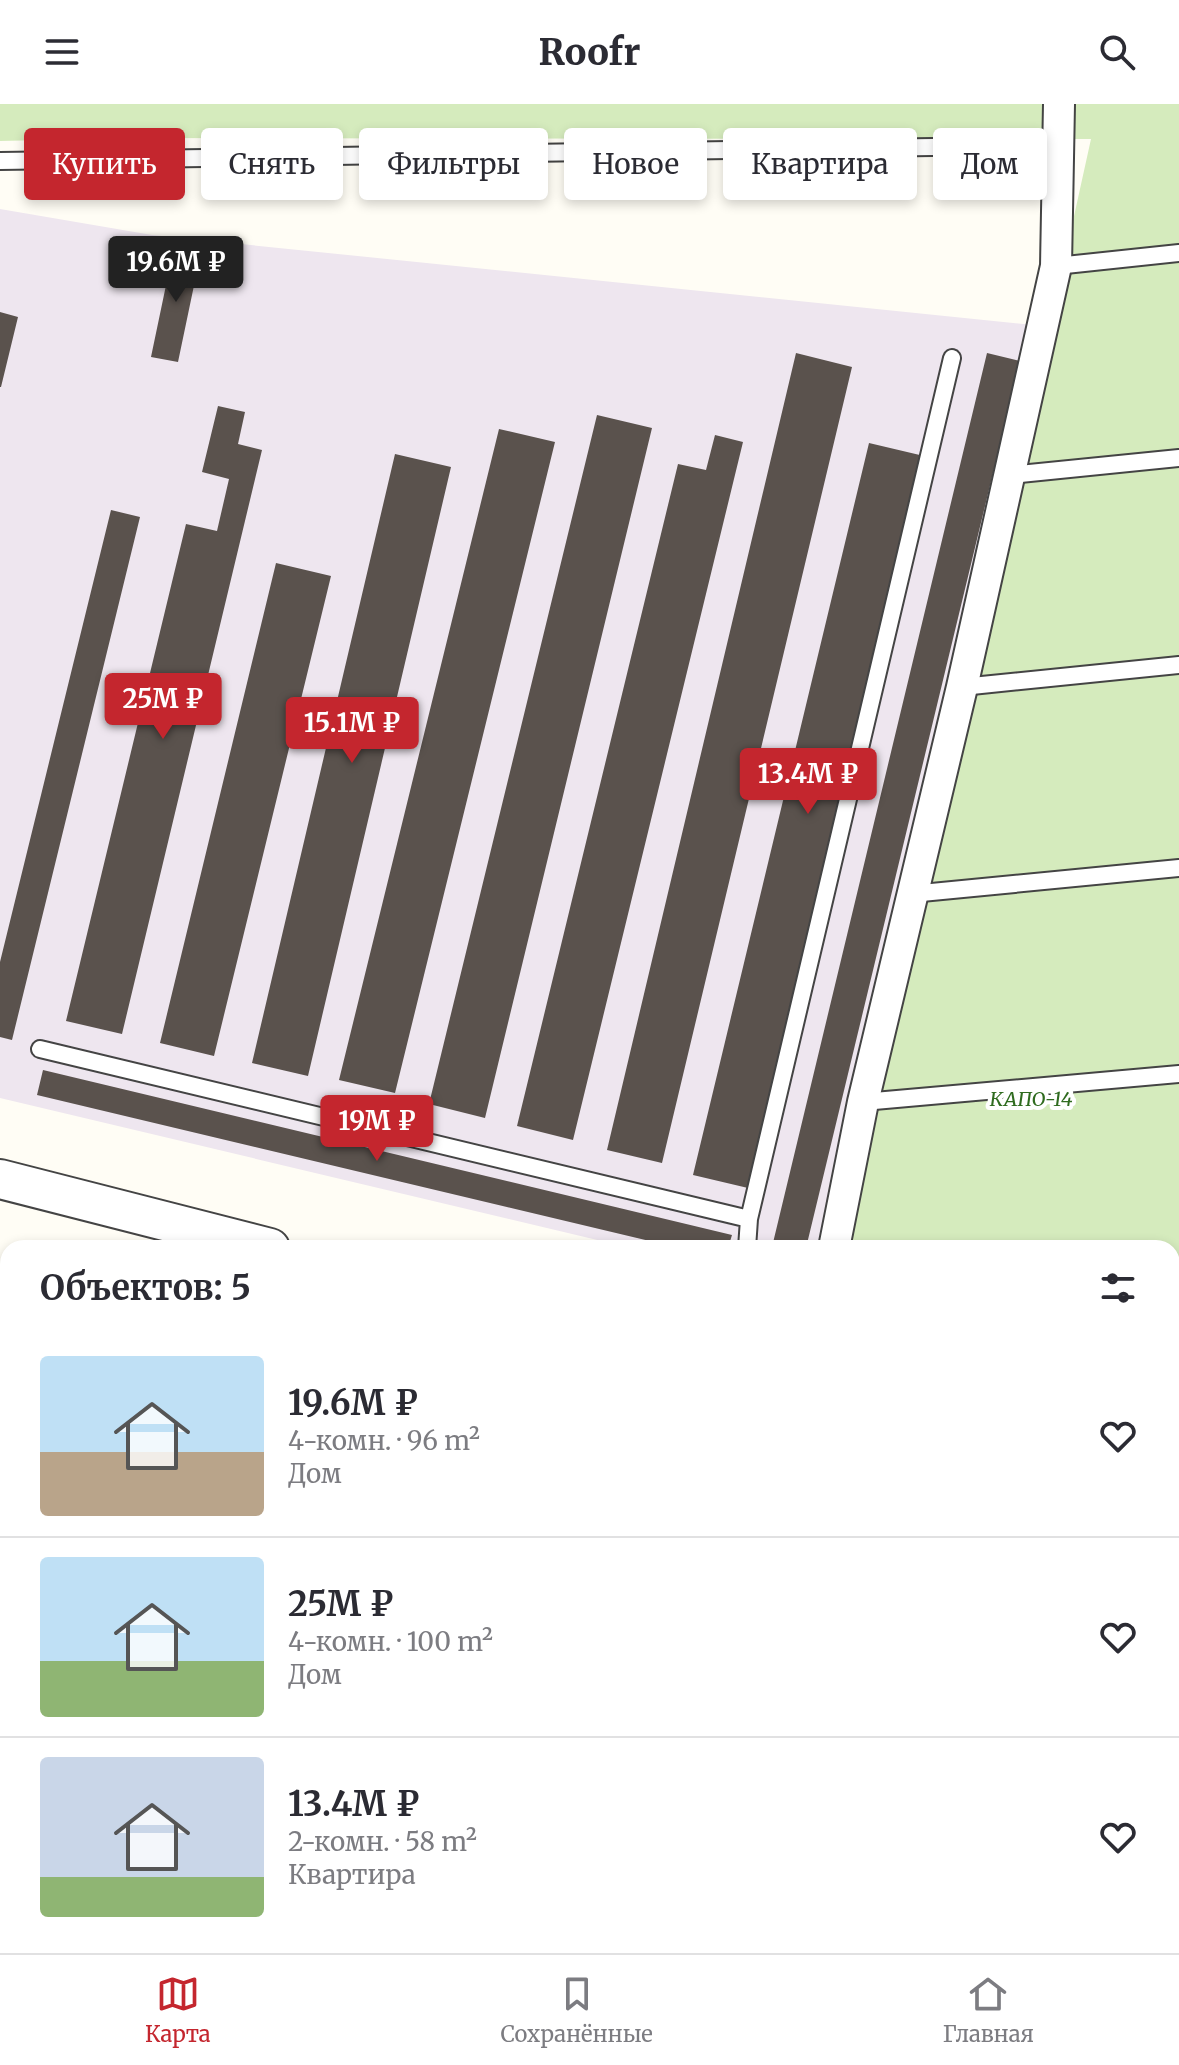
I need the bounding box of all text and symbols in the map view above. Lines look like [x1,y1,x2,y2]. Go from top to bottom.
icon: menu [40,30,84,74]
text: Roofr [539,30,640,75]
icon: search [1095,30,1139,74]
chip: Купить [24,128,185,200]
chip: Снять [201,128,343,200]
chip: Фильтры [359,128,548,200]
chip: Новое [564,128,707,200]
chip: Квартира [723,128,917,200]
chip: Дом [933,128,1047,200]
pin: 19.6M ₽ [102,236,250,304]
text: 19.6M ₽ [126,245,226,278]
pin: 25M ₽ [107,673,219,741]
text: 25M ₽ [123,682,203,715]
pin: 15.1M ₽ [278,697,426,765]
text: 15.1M ₽ [304,706,400,739]
pin: 13.4M ₽ [734,748,882,816]
text: 13.4M ₽ [758,757,858,790]
park label: КАПО-14 [990,1086,1073,1111]
pin: 19M ₽ [321,1095,433,1163]
text: 19M ₽ [338,1104,416,1137]
icon: filters [1096,1266,1140,1310]
text: Объектов: 5 [40,1267,251,1309]
text: 19.6M ₽ [288,1382,418,1424]
icon: home [104,1388,200,1484]
icon: heart [1096,1414,1140,1458]
text: 4-комн. · 96 m² [288,1424,480,1457]
text: Дом [288,1457,342,1490]
text: 25M ₽ [288,1583,394,1625]
icon: home [104,1589,200,1685]
icon: heart [1096,1615,1140,1659]
text: 4-комн. · 100 m² [288,1625,493,1658]
text: Дом [288,1658,342,1691]
text: 13.4M ₽ [288,1783,419,1825]
icon: home [104,1789,200,1885]
icon: heart [1096,1815,1140,1859]
text: 2-комн. · 58 m² [288,1825,477,1858]
text: Квартира [288,1858,416,1891]
tab: Карта [145,1972,211,2048]
tab: Сохранённые [501,1972,653,2048]
tab: Главная [943,1972,1034,2048]

